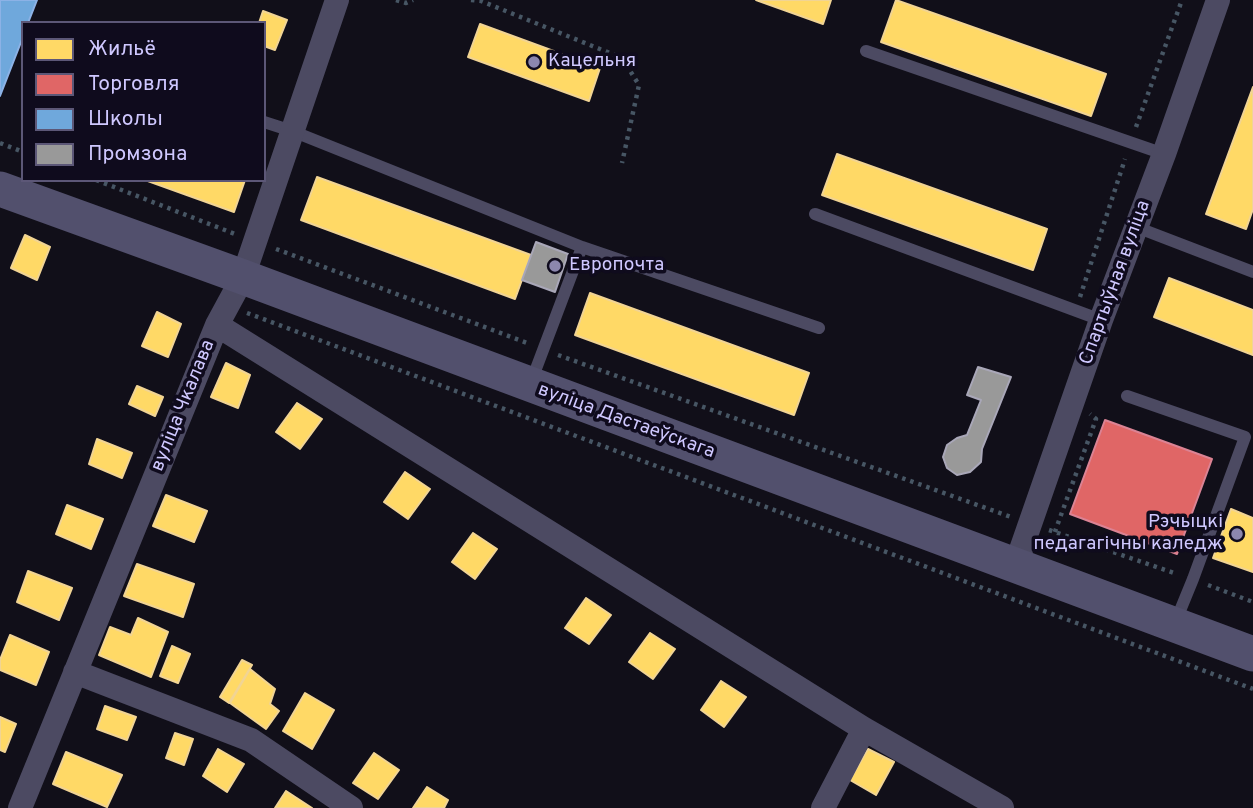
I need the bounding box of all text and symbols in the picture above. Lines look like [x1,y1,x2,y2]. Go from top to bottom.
legend [21,21,266,182]
text: Жильё [88,36,156,63]
place label: Кацельня [548,51,636,73]
marker: Кацельня [526,54,542,70]
text: Торговля [88,71,179,98]
text: Школы [88,106,163,133]
text: Промзона [88,141,187,168]
street label: Спартыўная вуліца [1076,198,1156,368]
place label: Европочта [569,255,664,277]
marker: Европочта [547,258,563,274]
street label: вуліца Чкалава [147,337,221,475]
street label: вуліца Дастаеўскага [534,379,718,465]
place label: Рэчыцкі педагагічны каледж [1034,512,1223,556]
marker: Рэчыцкі педагагічны каледж [1229,526,1245,542]

